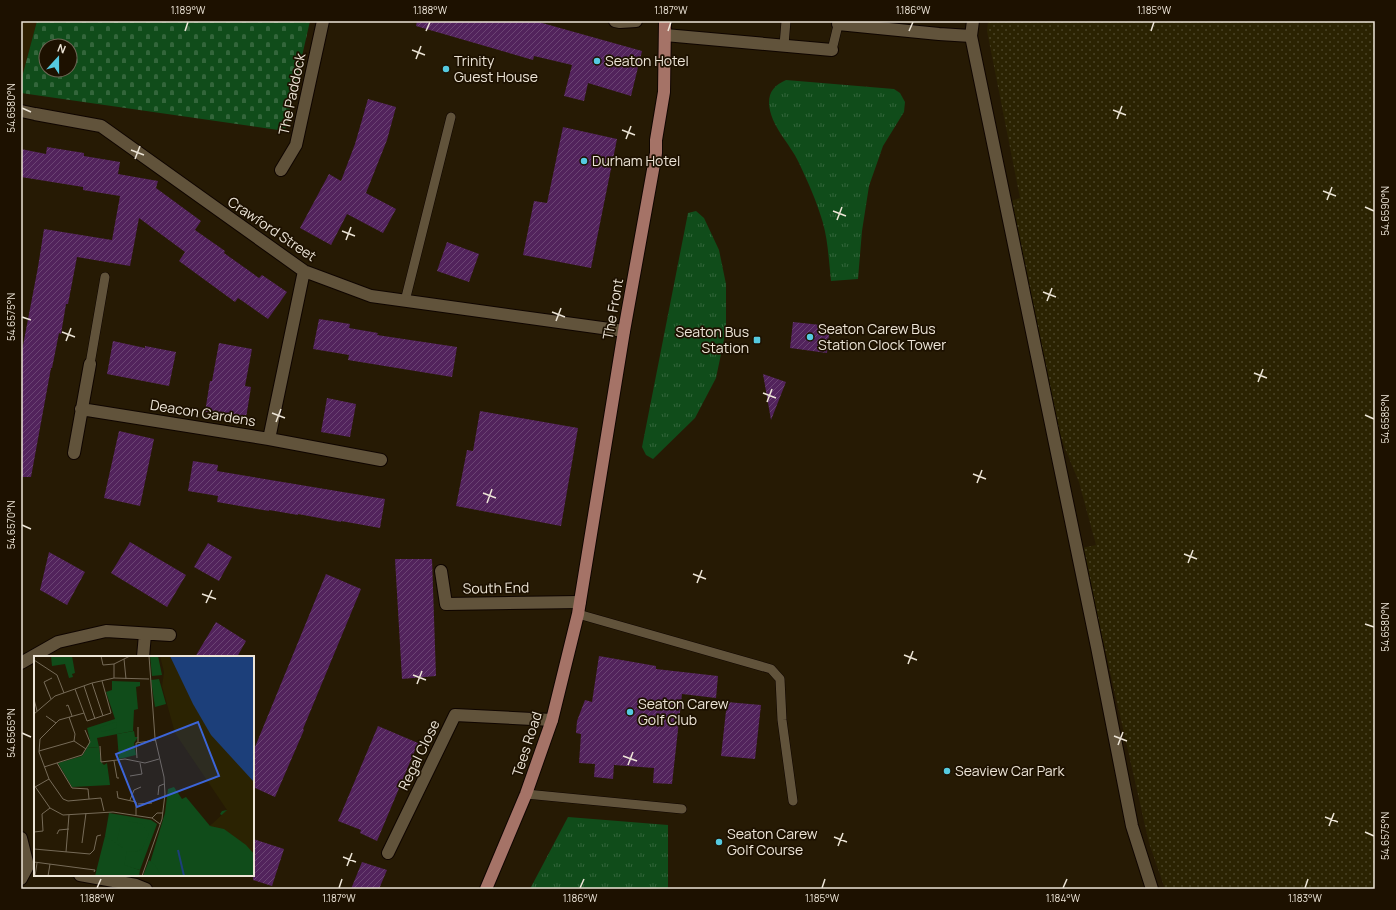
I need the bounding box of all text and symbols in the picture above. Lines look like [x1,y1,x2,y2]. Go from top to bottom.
text: 1.189°W [171,3,206,17]
text: 1.188°W [413,3,448,17]
text: 1.187°W [654,3,688,17]
text: 1.186°W [896,3,931,17]
text: 1.185°W [1137,3,1172,17]
north arrow [38,38,78,78]
text: N [55,40,68,57]
street label: The Paddock [274,50,310,137]
place label: Trinity Guest House [454,51,538,86]
place label: Seaton Hotel [605,51,689,70]
marker: Seaton Hotel [592,56,602,66]
marker: Trinity Guest House [441,64,451,74]
text: 54.6580°N [4,83,18,133]
place label: Durham Hotel [592,151,680,170]
marker: Durham Hotel [579,156,589,166]
text: 54.6590°N [1378,186,1392,236]
street label: Crawford Street [224,192,321,266]
street label: The Front [598,276,627,341]
text: 54.6575°N [4,293,18,341]
place label: Seaton Carew Bus Station Clock Tower [818,319,946,354]
place label: Seaton Bus Station [676,322,749,357]
marker: Seaton Carew Bus Station Clock Tower [805,332,815,342]
marker: Seaton Bus Station [752,335,762,345]
text: 54.6585°N [1378,394,1392,443]
street label: Deacon Gardens [149,395,257,430]
text: 54.6570°N [4,501,18,549]
street label: South End [463,577,529,598]
text: 54.6580°N [1378,602,1392,652]
inset map [34,656,254,876]
place label: Seaton Carew Golf Club [638,694,729,729]
marker: Seaton Carew Golf Club [625,707,635,717]
text: 54.6565°N [4,708,18,758]
street label: Tees Road [507,709,546,779]
street label: Regal Close [393,716,444,793]
place label: Seaview Car Park [955,761,1066,780]
marker: Seaview Car Park [942,766,952,776]
text: 54.6575°N [1378,812,1392,860]
place label: Seaton Carew Golf Course [727,824,818,859]
marker: Seaton Carew Golf Course [714,837,724,847]
text: 1.188°W [80,891,115,905]
text: 1.187°W [322,891,356,905]
text: 1.186°W [563,891,598,905]
text: 1.185°W [805,891,840,905]
text: 1.184°W [1046,891,1081,905]
text: 1.183°W [1288,891,1323,905]

